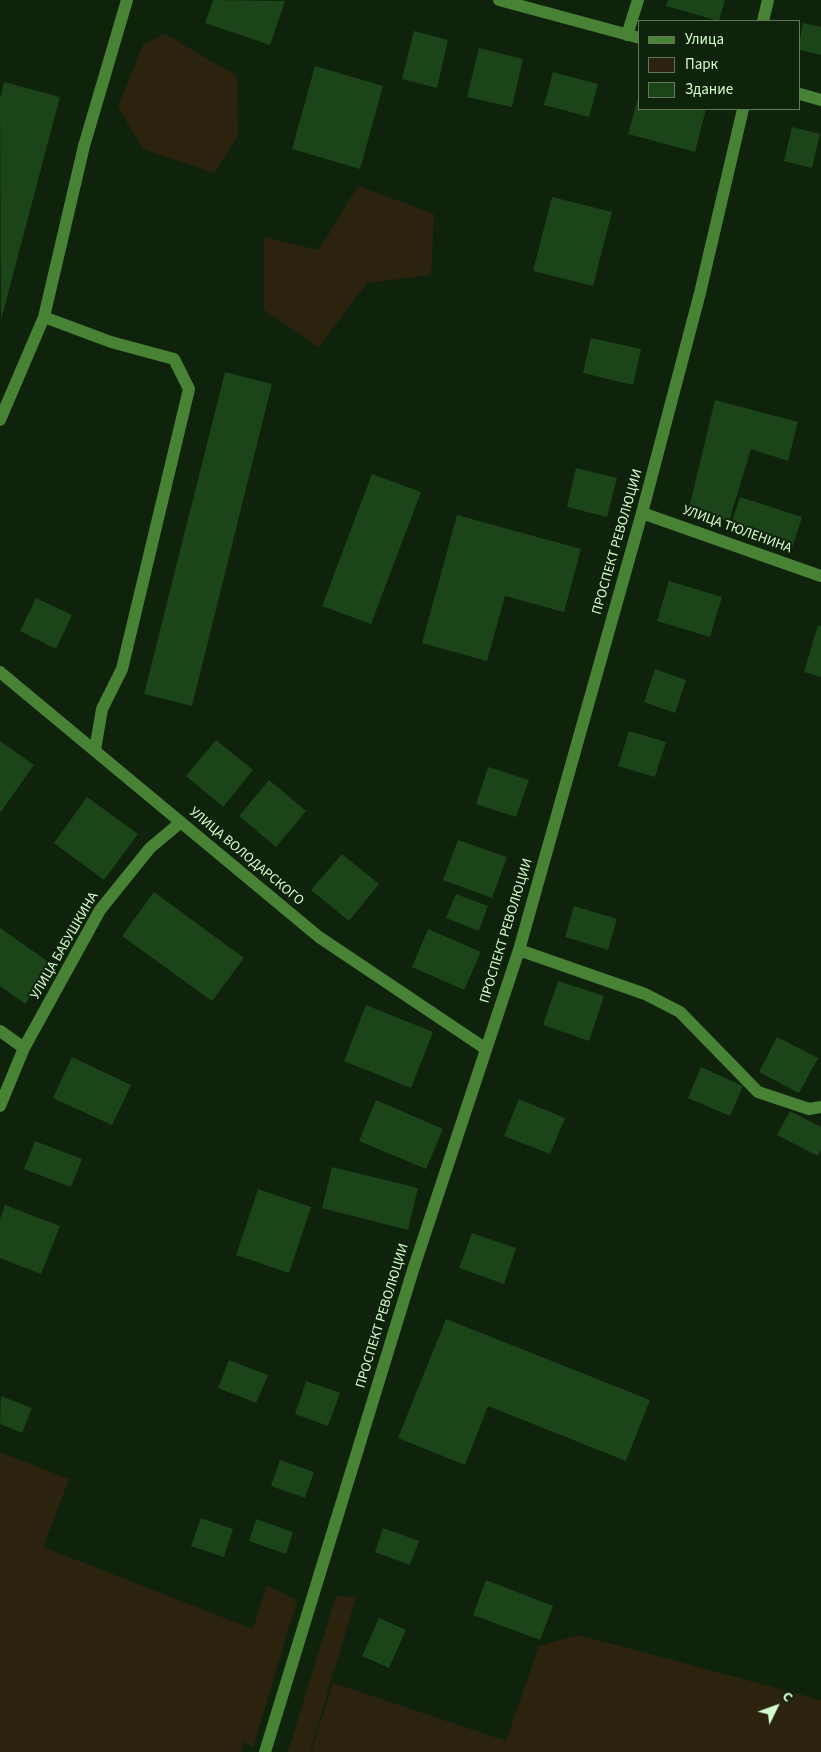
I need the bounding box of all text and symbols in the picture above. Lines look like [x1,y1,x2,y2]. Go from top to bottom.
legend [638,20,801,110]
text: Улица [685,29,724,50]
text: Парк [685,54,718,75]
text: Здание [685,79,733,100]
street label: ПРОСПЕКТ РЕВОЛЮЦИИ [589,467,647,617]
street label: УЛИЦА ТЮЛЕНИНА [680,502,794,558]
street label: УЛИЦА ВОЛОДАРСКОГО [185,804,307,910]
street label: ПРОСПЕКТ РЕВОЛЮЦИИ [477,857,537,1005]
street label: УЛИЦА БАБУШКИНА [27,889,103,1003]
street label: ПРОСПЕКТ РЕВОЛЮЦИИ [353,1242,413,1390]
north arrow [751,1682,801,1732]
text: С [777,1687,797,1707]

